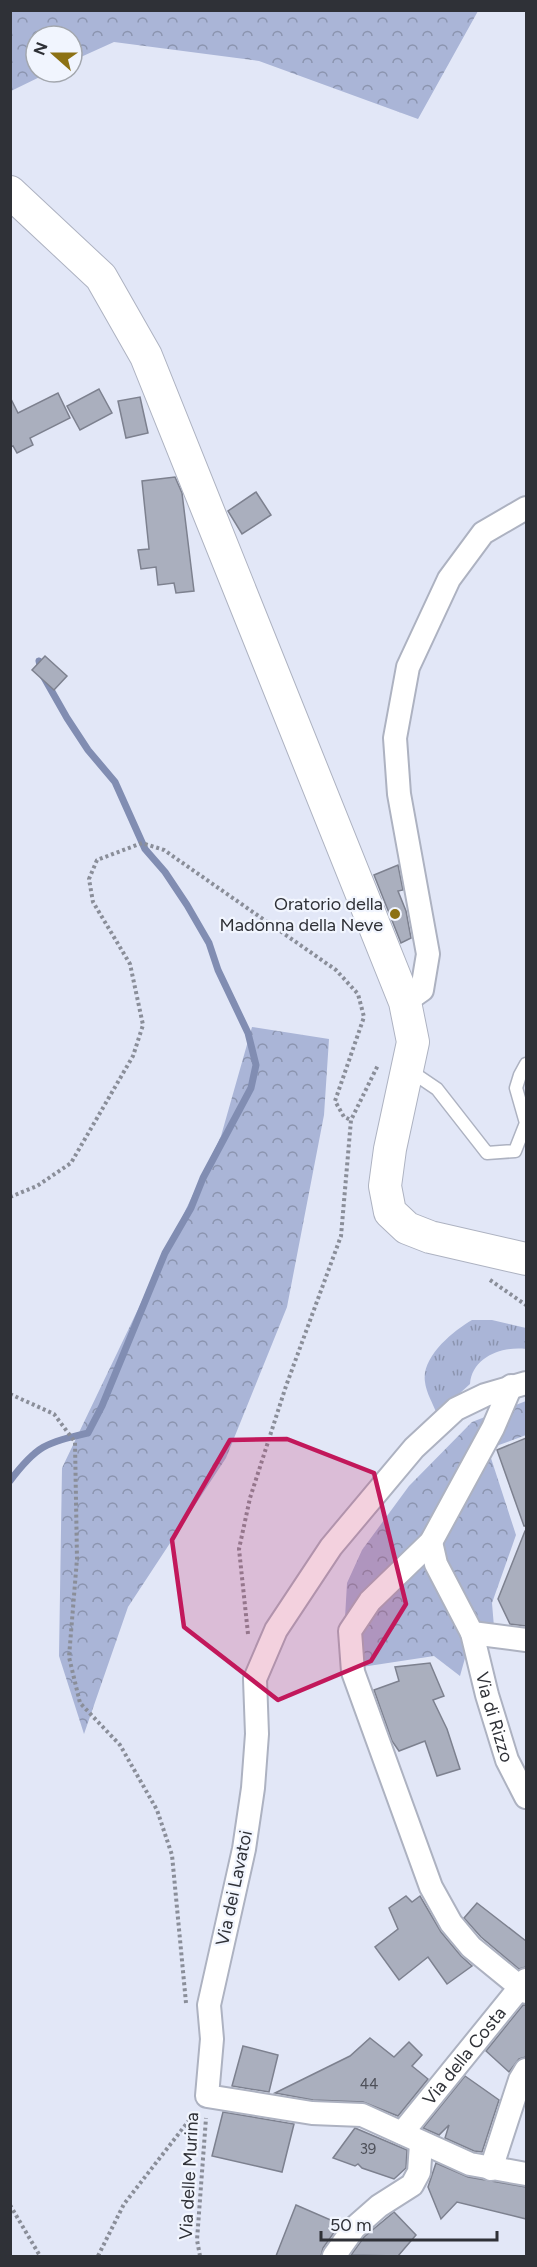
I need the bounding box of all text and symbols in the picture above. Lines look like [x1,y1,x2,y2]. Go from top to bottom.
north arrow [24,24,84,84]
text: N [29,40,52,58]
place label: Oratorio della Madonna della Neve [219,893,383,936]
marker: Oratorio della Madonna della Neve [388,907,402,921]
street label: Via di Rizzo [471,1670,518,1765]
street label: Via dei Lavatoi [211,1828,257,1948]
street label: Via della Costa [418,2003,511,2110]
house number: 44 [360,2075,378,2093]
street label: Via delle Murina [175,2112,203,2240]
house number: 39 [360,2140,376,2158]
scale bar [321,2204,496,2242]
text: 50 m [330,2214,372,2236]

